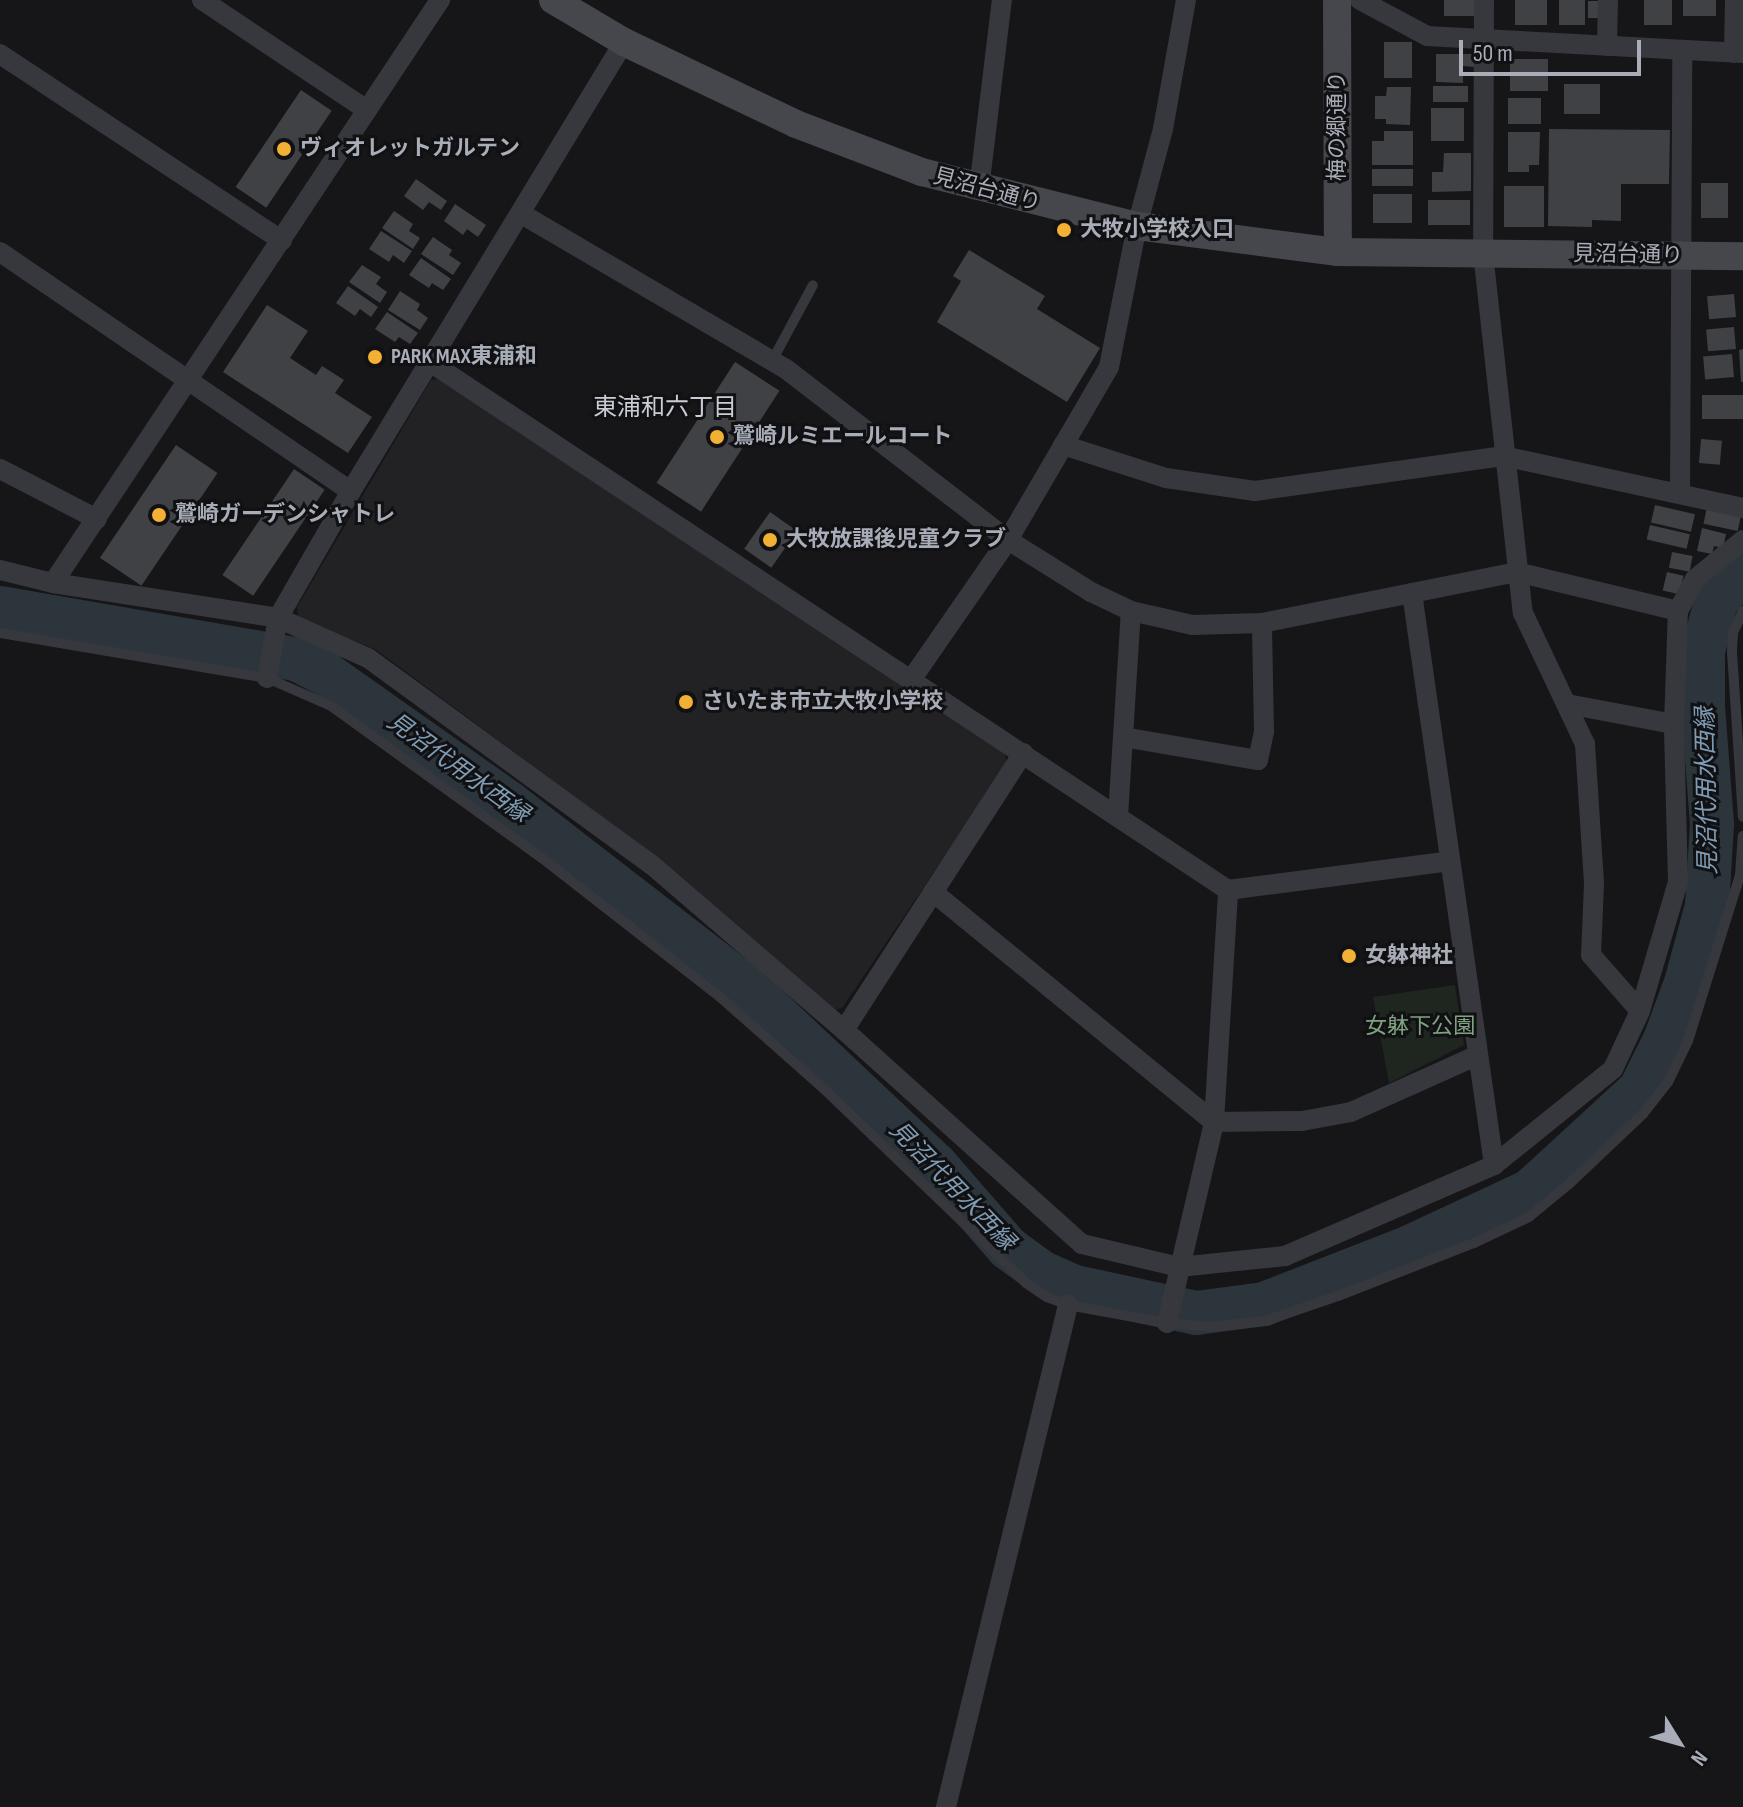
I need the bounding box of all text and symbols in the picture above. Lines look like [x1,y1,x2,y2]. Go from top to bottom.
scale bar [1463,24,1645,74]
text: 50 m [1473,39,1513,68]
street label: 梅の郷通り [1325,71,1351,181]
place label: ヴィオレットガルテン [300,136,520,162]
marker: ヴィオレットガルテン [275,140,293,158]
street label: 見沼台通り [930,163,1044,217]
place label: 大牧小学校入口 [1080,217,1234,243]
marker: 大牧小学校入口 [1055,221,1073,239]
street label: 見沼台通り [1573,241,1683,269]
place label: PARK MAX東浦和 [391,344,537,370]
marker: PARK MAX東浦和 [366,348,384,366]
district label: 東浦和六丁目 [593,394,737,422]
place label: 鷲崎ルミエールコート [733,424,953,450]
marker: 鷲崎ルミエールコート [708,428,726,446]
place label: 鷲崎ガーデンシャトレ [175,502,395,528]
marker: 鷲崎ガーデンシャトレ [150,506,168,524]
place label: 大牧放課後児童クラブ [786,527,1006,553]
marker: 大牧放課後児童クラブ [761,531,779,549]
place label: さいたま市立大牧小学校 [702,689,944,715]
marker: さいたま市立大牧小学校 [677,693,695,711]
water label: 見沼代用水西縁 [382,707,534,829]
water label: 見沼代用水西縁 [1691,707,1723,875]
place label: 女躰神社 [1365,943,1453,969]
marker: 女躰神社 [1340,947,1358,965]
park label: 女躰下公園 [1365,1014,1475,1040]
water label: 見沼代用水西縁 [883,1116,1021,1256]
north arrow [1639,1703,1719,1783]
text: N [1684,1745,1713,1771]

